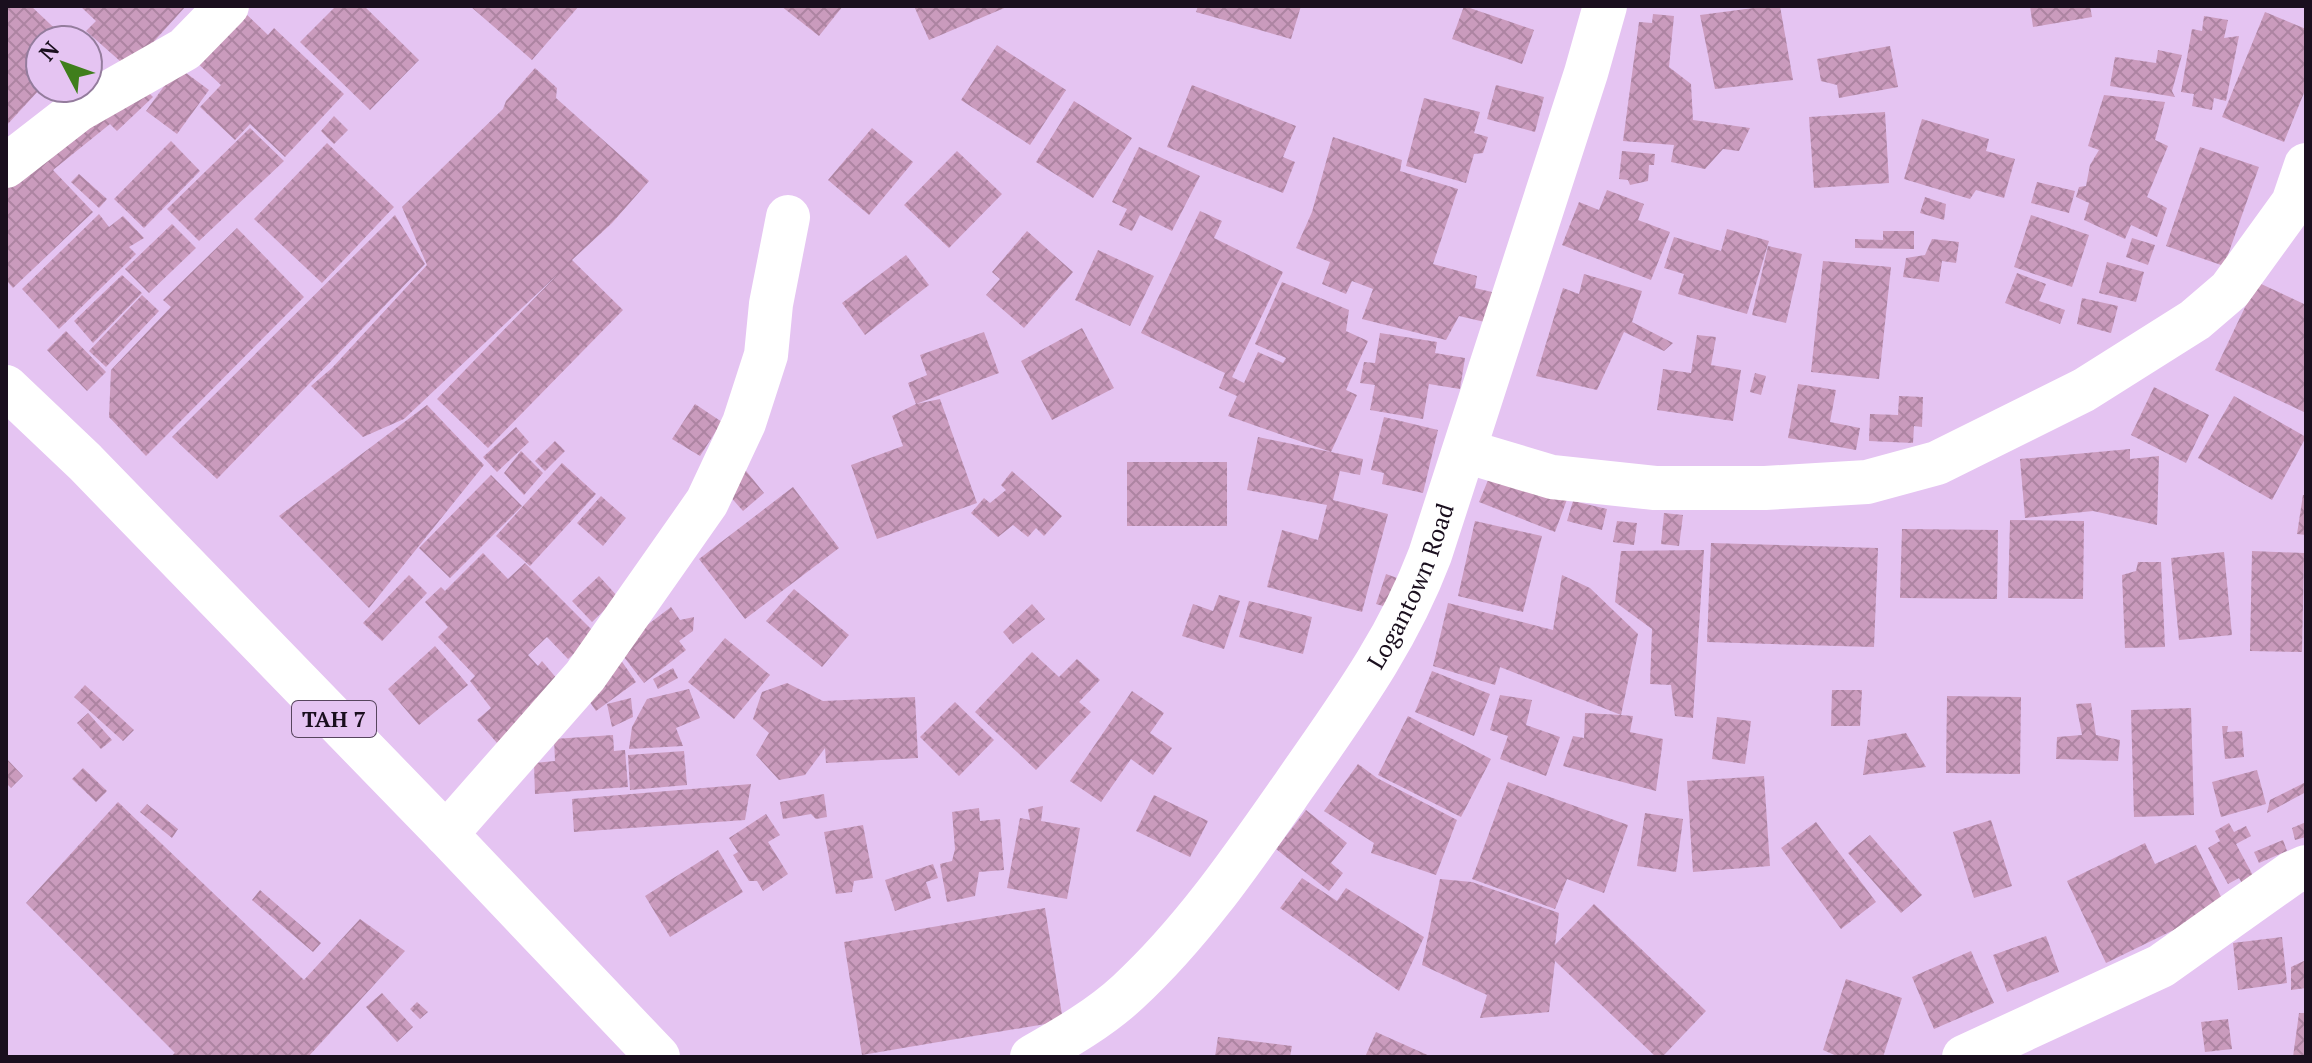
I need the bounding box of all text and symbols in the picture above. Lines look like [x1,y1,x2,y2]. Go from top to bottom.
north arrow [24,24,104,104]
text: N [32,35,65,66]
street label: Logantown Road [1359,499,1461,675]
road number: TAH 7 [292,701,376,737]

